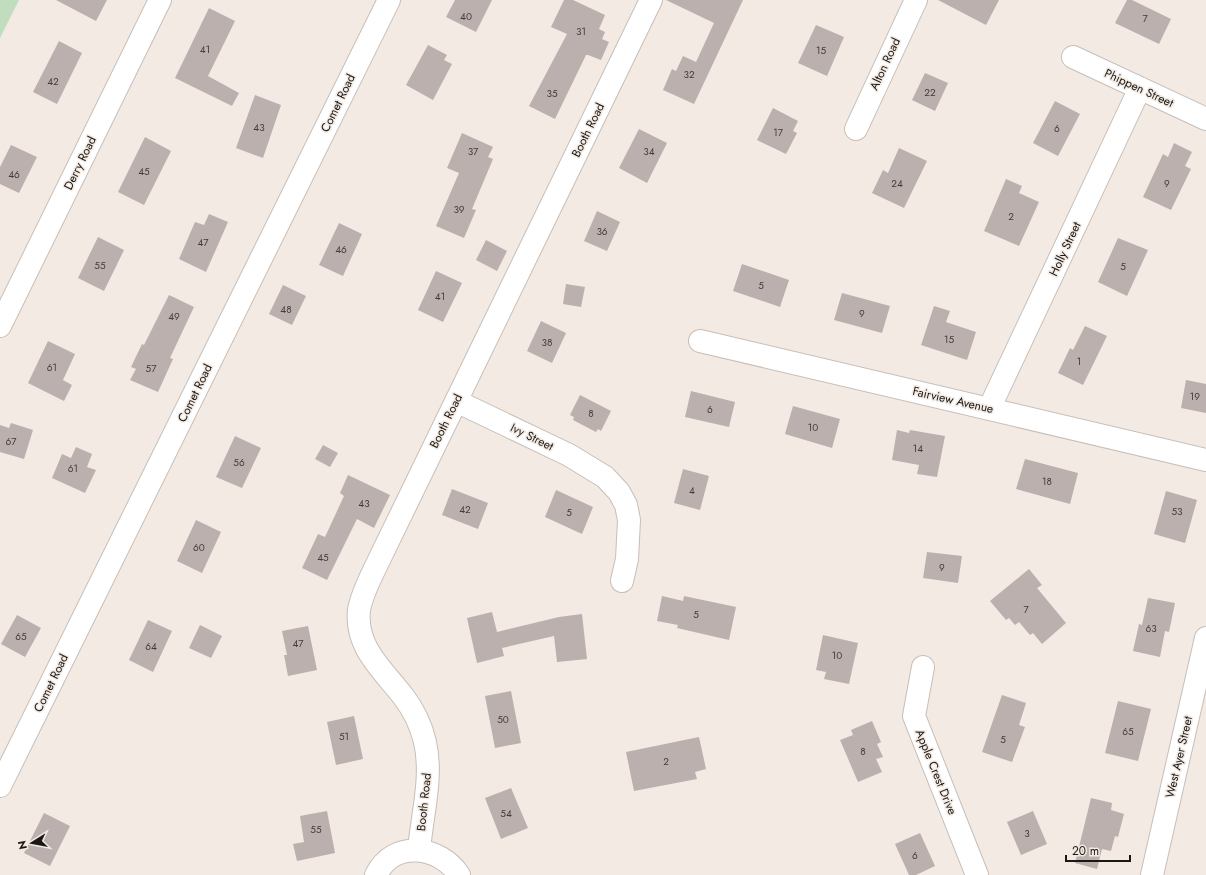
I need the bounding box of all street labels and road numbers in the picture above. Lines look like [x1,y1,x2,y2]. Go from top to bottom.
street label: Alton Road [865,35,905,93]
street label: Phippen Street [1101,64,1177,112]
street label: Comet Road [316,71,360,135]
street label: Booth Road [567,100,609,160]
street label: Derry Road [59,133,101,193]
street label: Holly Street [1045,219,1085,279]
street label: Comet Road [173,361,217,425]
street label: Fairview Avenue [911,382,995,418]
street label: Booth Road [425,391,467,451]
street label: Ivy Street [507,419,557,455]
street label: Comet Road [29,651,73,715]
street label: West Ayer Street [1161,714,1197,800]
street label: Apple Crest Drive [911,727,961,817]
street label: Booth Road [412,772,436,832]

